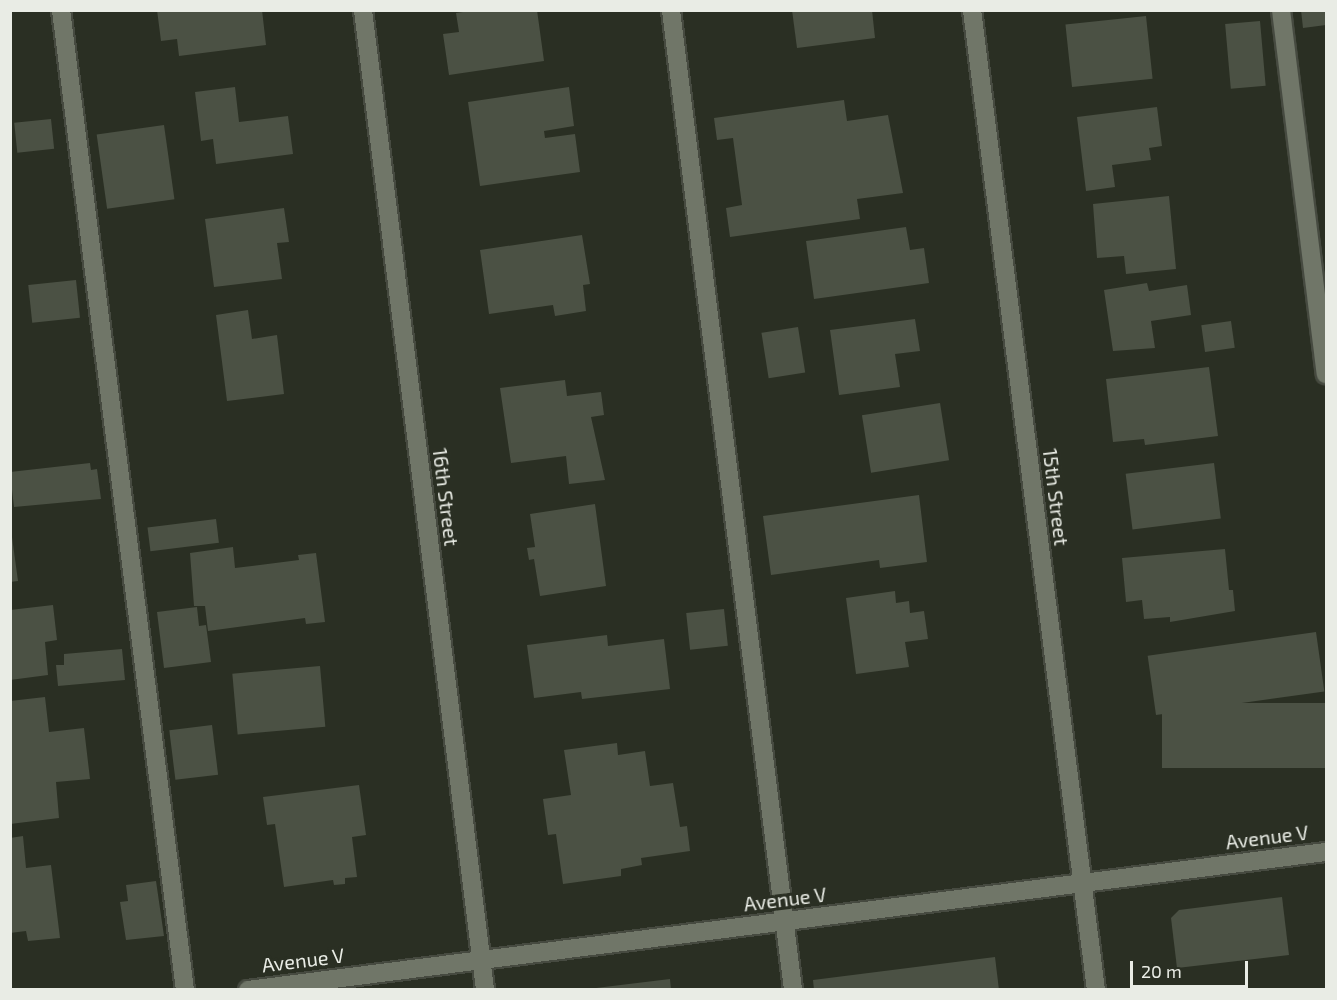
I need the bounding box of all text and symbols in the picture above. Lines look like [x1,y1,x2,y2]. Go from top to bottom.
street label: 16th Street [428,447,464,547]
street label: 15th Street [1038,447,1074,547]
street label: Avenue V [1224,820,1310,854]
street label: Avenue V [742,882,828,916]
street label: Avenue V [260,943,346,977]
scale bar [1133,949,1252,987]
text: 20 m [1141,960,1182,982]

